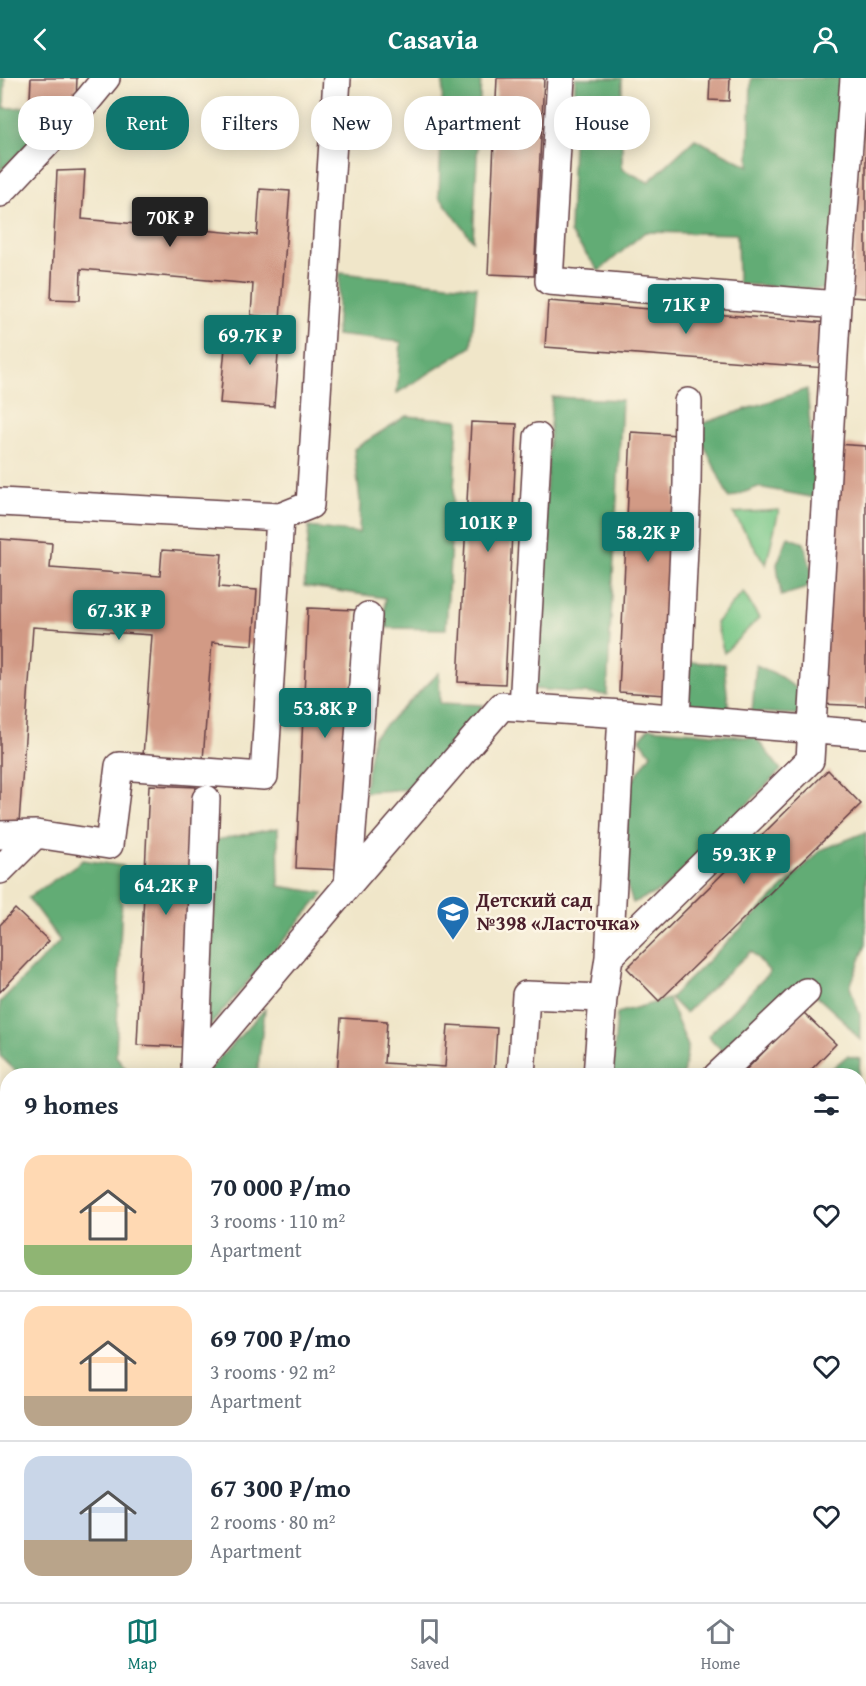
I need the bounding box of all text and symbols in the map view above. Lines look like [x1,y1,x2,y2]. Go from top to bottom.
text: Casavia [388,19,478,59]
icon: back [24,23,57,56]
icon: person [809,23,842,56]
chip: Buy [18,96,94,150]
chip: Rent [106,96,189,150]
chip: Filters [201,96,299,150]
chip: New [311,96,392,150]
chip: Apartment [404,96,542,150]
chip: House [554,96,650,150]
pin: 70K ₽ [128,197,212,248]
text: 70K ₽ [146,202,194,231]
pin: 71K ₽ [644,284,728,335]
text: 71K ₽ [662,289,710,318]
pin: 69.7K ₽ [195,315,305,366]
text: 69.7K ₽ [218,320,282,349]
pin: 101K ₽ [439,502,537,553]
text: 101K ₽ [459,507,517,536]
pin: 58.2K ₽ [593,512,703,563]
text: 58.2K ₽ [616,517,680,546]
pin: 67.3K ₽ [64,590,174,641]
text: 67.3K ₽ [87,595,151,624]
pin: 53.8K ₽ [270,688,380,739]
text: 53.8K ₽ [293,693,357,722]
pin: 59.3K ₽ [689,834,799,885]
text: 59.3K ₽ [712,839,776,868]
pin: 64.2K ₽ [111,865,221,916]
text: 64.2K ₽ [134,870,198,899]
place label: Детский сад №398 «Ласточка» [475,885,640,937]
school or university icon: Детский сад №398 «Ласточка» [435,894,471,941]
text: 9 homes [24,1085,119,1124]
icon: filters [810,1088,843,1121]
text: 70 000 ₽/mo [210,1167,351,1206]
icon: home [72,1179,144,1251]
icon: heart [810,1199,843,1232]
text: 3 rooms · 110 m² [210,1206,345,1235]
text: Apartment [210,1235,302,1264]
text: 69 700 ₽/mo [210,1318,351,1357]
icon: home [72,1330,144,1402]
icon: heart [810,1350,843,1383]
text: 3 rooms · 92 m² [210,1357,336,1386]
text: Apartment [210,1386,302,1415]
text: 67 300 ₽/mo [210,1468,351,1507]
icon: home [72,1480,144,1552]
icon: heart [810,1500,843,1533]
text: 2 rooms · 80 m² [210,1507,336,1536]
text: Apartment [210,1536,302,1565]
tab: Map [126,1615,159,1675]
tab: Saved [410,1615,449,1675]
tab: Home [701,1615,740,1675]

